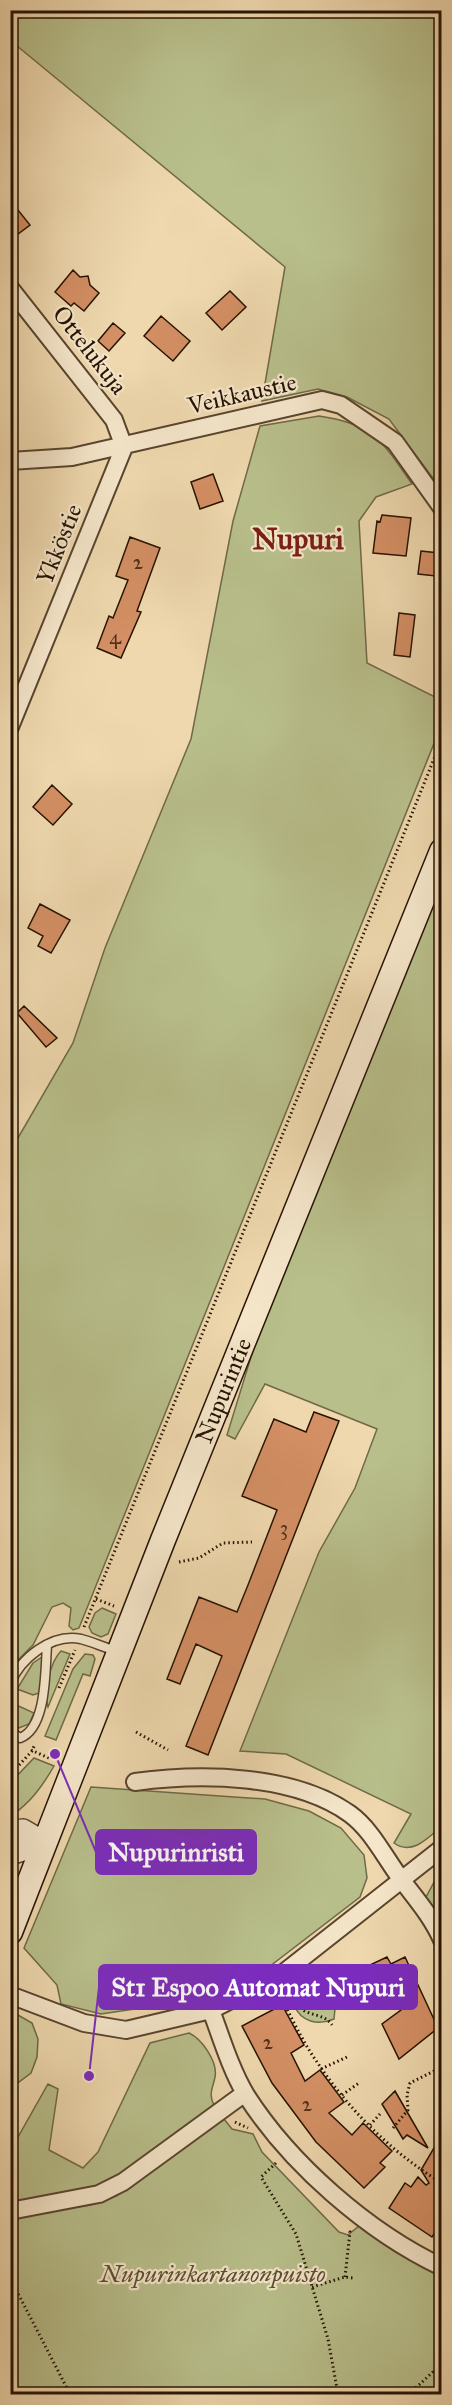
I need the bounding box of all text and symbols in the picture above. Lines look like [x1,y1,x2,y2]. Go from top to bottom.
street label: Ottelukuja [46,300,134,401]
street label: Veikkaustie [184,367,299,421]
street label: Ykköstie [29,500,89,588]
district label: Nupuri [252,521,344,557]
house number: 2 [133,549,144,575]
house number: 4 [109,624,122,650]
street label: Nupurintie [189,1333,258,1448]
house number: 3 [280,1515,288,1541]
callout: Nupurinristi [96,1830,256,1874]
text: Nupurinristi [108,1836,245,1868]
callout: St1 Espoo Automat Nupuri [99,1965,417,2009]
text: St1 Espoo Automat Nupuri [111,1971,406,2003]
house number: 2 [263,2029,274,2055]
house number: 2 [302,2091,313,2117]
park label: Nupurinkartanonpuisto [98,2259,326,2289]

